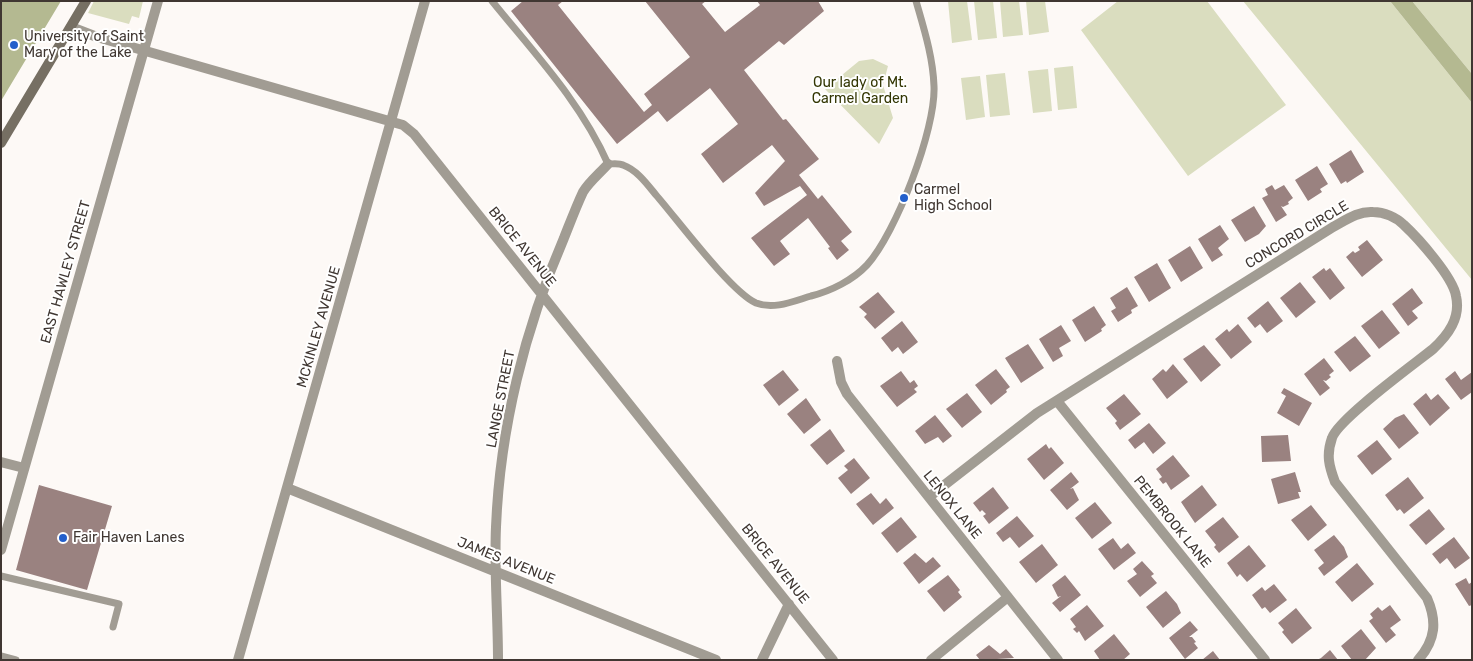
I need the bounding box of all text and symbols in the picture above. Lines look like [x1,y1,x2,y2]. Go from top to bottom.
place label: University of Saint Mary of the Lake [24,29,144,62]
marker: University of Saint Mary of the Lake [8,39,20,51]
park label: Our lady of Mt. Carmel Garden [812,75,908,108]
place label: Carmel High School [914,182,992,214]
marker: Carmel High School [898,192,910,204]
street label: CONCORD CIRCLE [1242,198,1352,272]
street label: EAST HAWLEY STREET [38,199,94,345]
street label: BRICE AVENUE [485,204,559,290]
street label: MCKINLEY AVENUE [294,264,344,390]
street label: LANGE STREET [483,349,519,449]
street label: LENOX LANE [919,467,985,543]
street label: PEMBROOK LANE [1130,473,1214,571]
street label: BRICE AVENUE [738,521,812,607]
place label: Fair Haven Lanes [73,530,185,546]
marker: Fair Haven Lanes [57,532,69,544]
street label: JAMES AVENUE [455,534,557,588]

